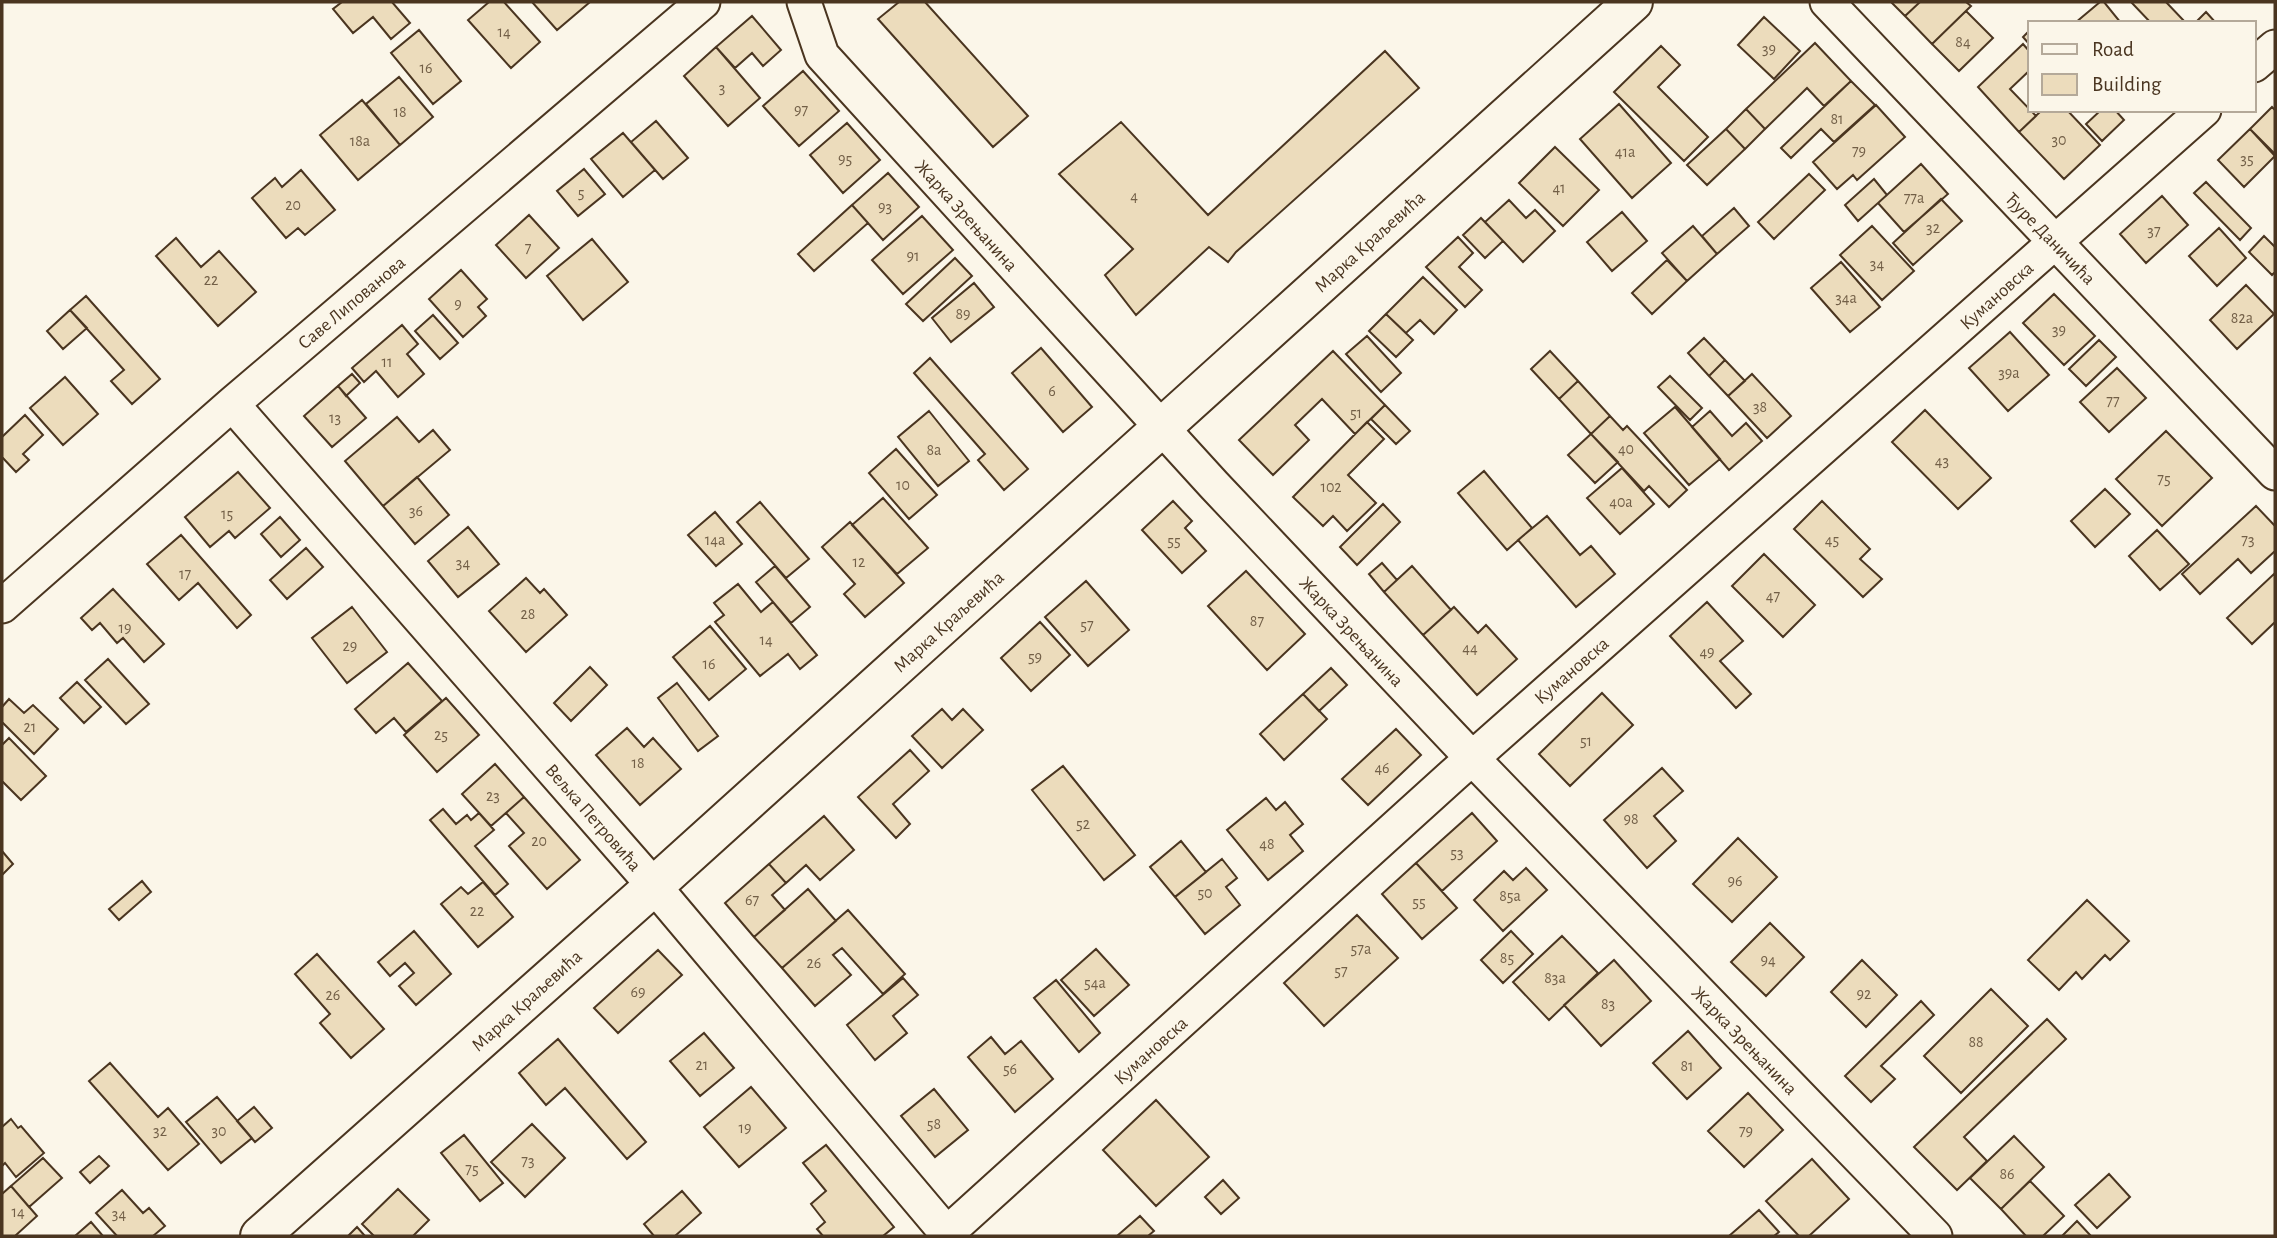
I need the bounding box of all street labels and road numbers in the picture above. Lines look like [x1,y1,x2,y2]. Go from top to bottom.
street label: Жарка Зрењанина [911,157,1021,276]
street label: Марка Краљевића [1311,188,1429,296]
street label: Ђуре Даничића [2001,189,2099,289]
street label: Саве Липованова [295,253,410,353]
street label: Кумановска [1957,258,2038,334]
street label: Марка Краљевића [890,568,1008,676]
street label: Жарка Зрењанина [1295,573,1407,691]
street label: Кумановска [1531,634,1613,708]
street label: Вељка Петровића [541,761,645,875]
street label: Марка Краљевића [468,947,586,1055]
street label: Жарка Зрењанина [1688,983,1801,1099]
street label: Кумановска [1111,1013,1192,1089]

